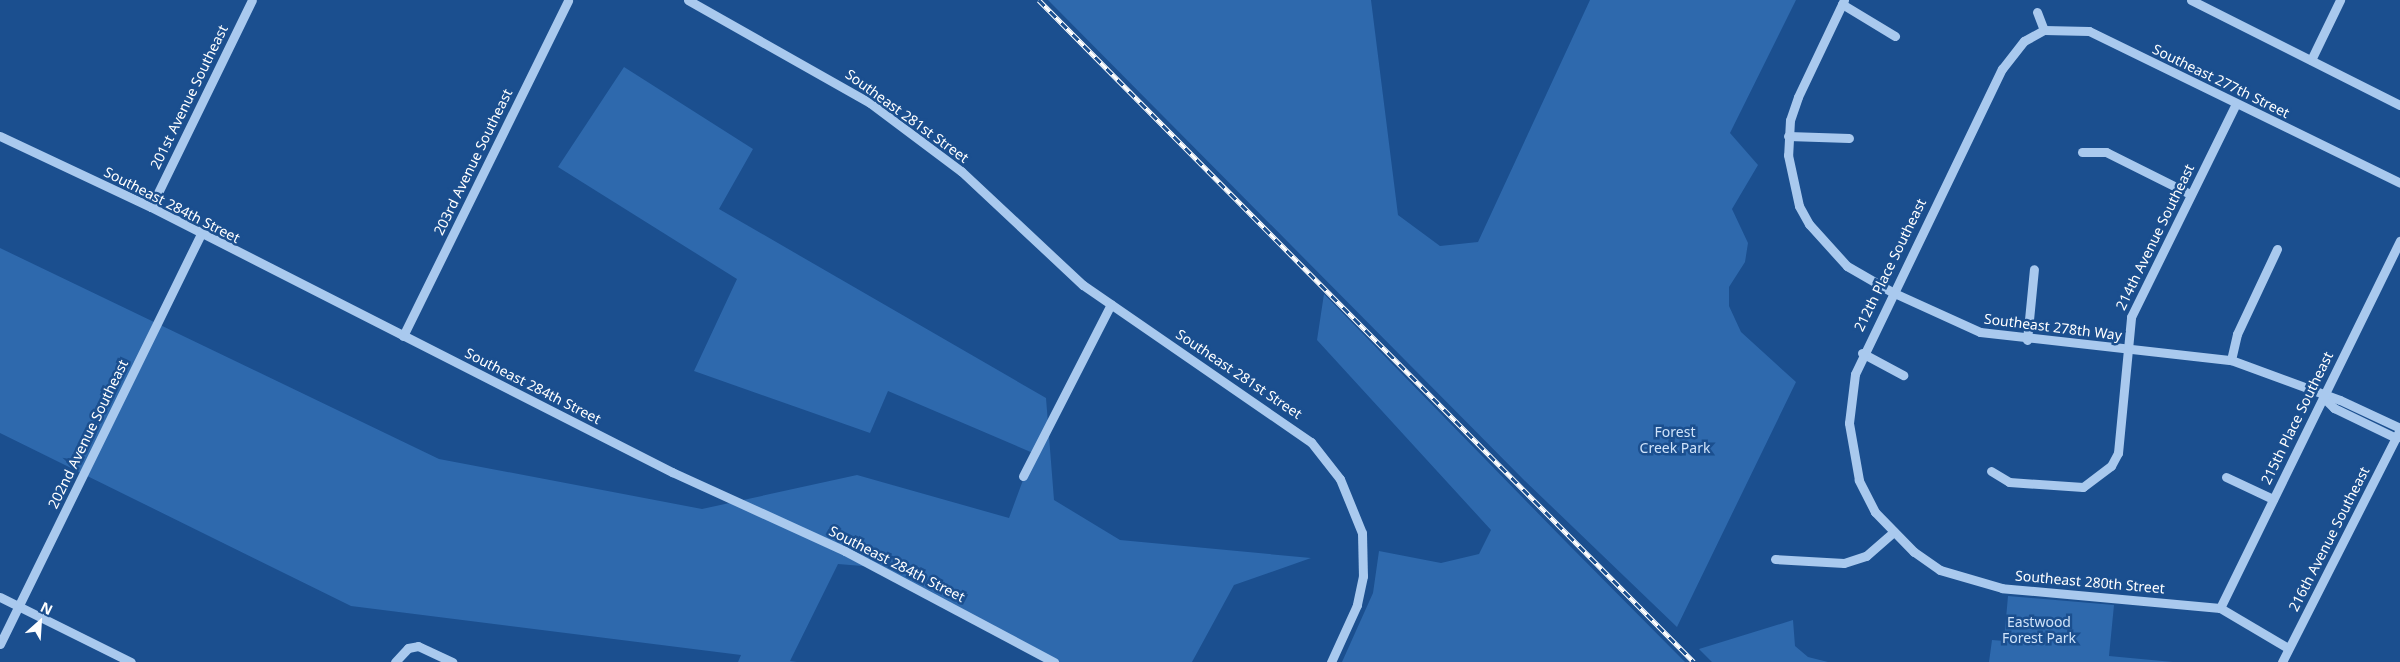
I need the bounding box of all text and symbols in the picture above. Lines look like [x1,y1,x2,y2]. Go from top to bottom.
street label: 201st Avenue Southeast [147,22,231,172]
street label: Southeast 277th Street [2150,41,2292,121]
street label: Southeast 281st Street [842,66,972,166]
street label: 203rd Avenue Southeast [430,86,516,238]
street label: 214th Avenue Southeast [2112,161,2198,313]
street label: Southeast 284th Street [101,163,243,247]
street label: 212th Place Southeast [1851,196,1929,334]
street label: Southeast 278th Way [1983,310,2123,344]
street label: Southeast 281st Street [1173,326,1305,422]
street label: Southeast 284th Street [462,344,604,428]
street label: 215th Place Southeast [2258,349,2336,487]
street label: 202nd Avenue Southeast [45,357,131,511]
park label: Forest Creek Park [1640,424,1710,457]
street label: 216th Avenue Southeast [2285,464,2373,614]
street label: Southeast 284th Street [826,522,968,606]
street label: Southeast 280th Street [2014,567,2166,597]
north arrow [15,597,65,647]
text: N [38,597,56,619]
park label: Eastwood Forest Park [2002,614,2076,646]

